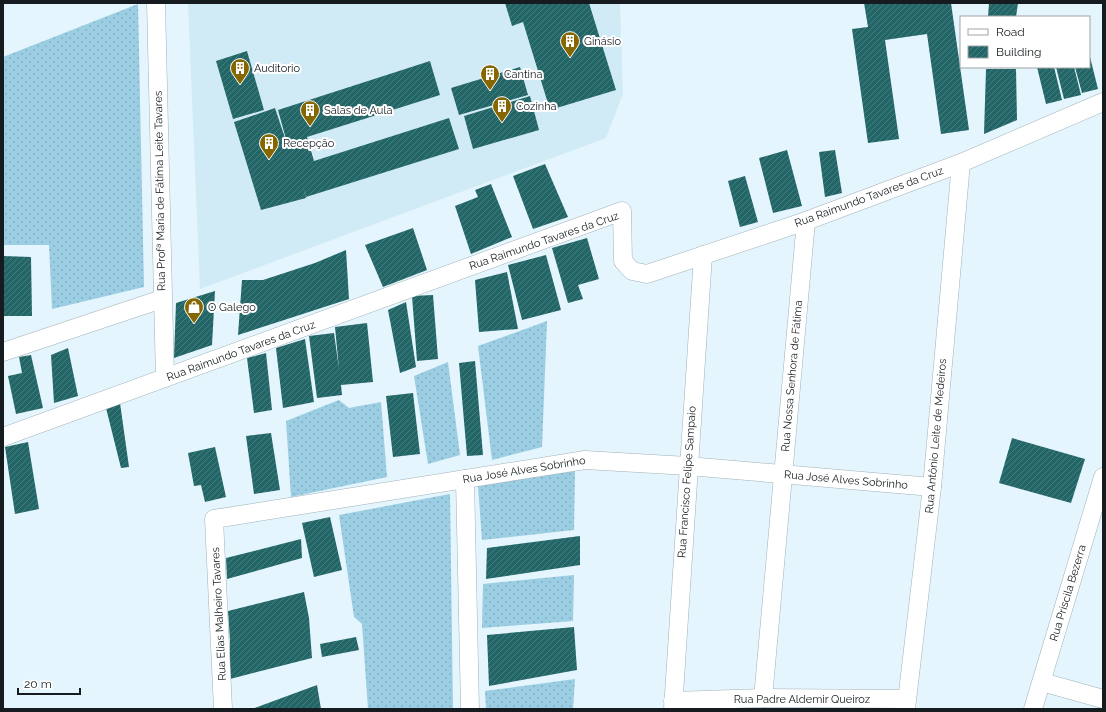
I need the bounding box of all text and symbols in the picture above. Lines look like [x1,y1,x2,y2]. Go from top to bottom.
legend [960,16,1090,68]
text: Road [996,25,1025,39]
building icon: Ginásio [559,30,581,58]
place label: Ginásio [584,35,621,48]
text: Building [996,45,1042,59]
building icon: Auditorio [229,57,251,85]
place label: Auditorio [254,62,300,75]
building icon: Cantina [479,63,501,91]
place label: Cantina [504,68,542,81]
street label: Rua Profª Maria de Fátima Leite Tavares [152,91,168,291]
building icon: Cozinha [491,95,513,123]
building icon: Salas de Aula [299,99,321,127]
place label: Cozinha [516,100,557,113]
place label: Salas de Aula [324,104,392,117]
building icon: Recepção [258,132,280,160]
place label: Recepção [283,137,335,150]
street label: Rua Raimundo Tavares da Cruz [793,164,946,230]
street label: Rua Raimundo Tavares da Cruz [468,209,621,273]
shop icon: O Galego [183,296,205,324]
street label: Rua Nossa Senhora de Fátima [779,300,805,452]
place label: O Galego [208,301,256,314]
street label: Rua Raimundo Tavares da Cruz [165,318,318,384]
street label: Rua Antônio Leite de Medeiros [923,358,949,514]
street label: Rua Francisco Felipe Sampaio [675,405,699,558]
street label: Rua José Alves Sobrinho [462,454,587,486]
street label: Rua José Alves Sobrinho [784,468,909,492]
street label: Rua Priscila Bezerra [1047,543,1089,643]
street label: Rua Elias Malheiro Tavares [209,547,229,681]
scale bar [18,670,80,696]
text: 20 m [24,677,52,691]
street label: Rua Padre Aldemir Queiroz [734,693,871,706]

